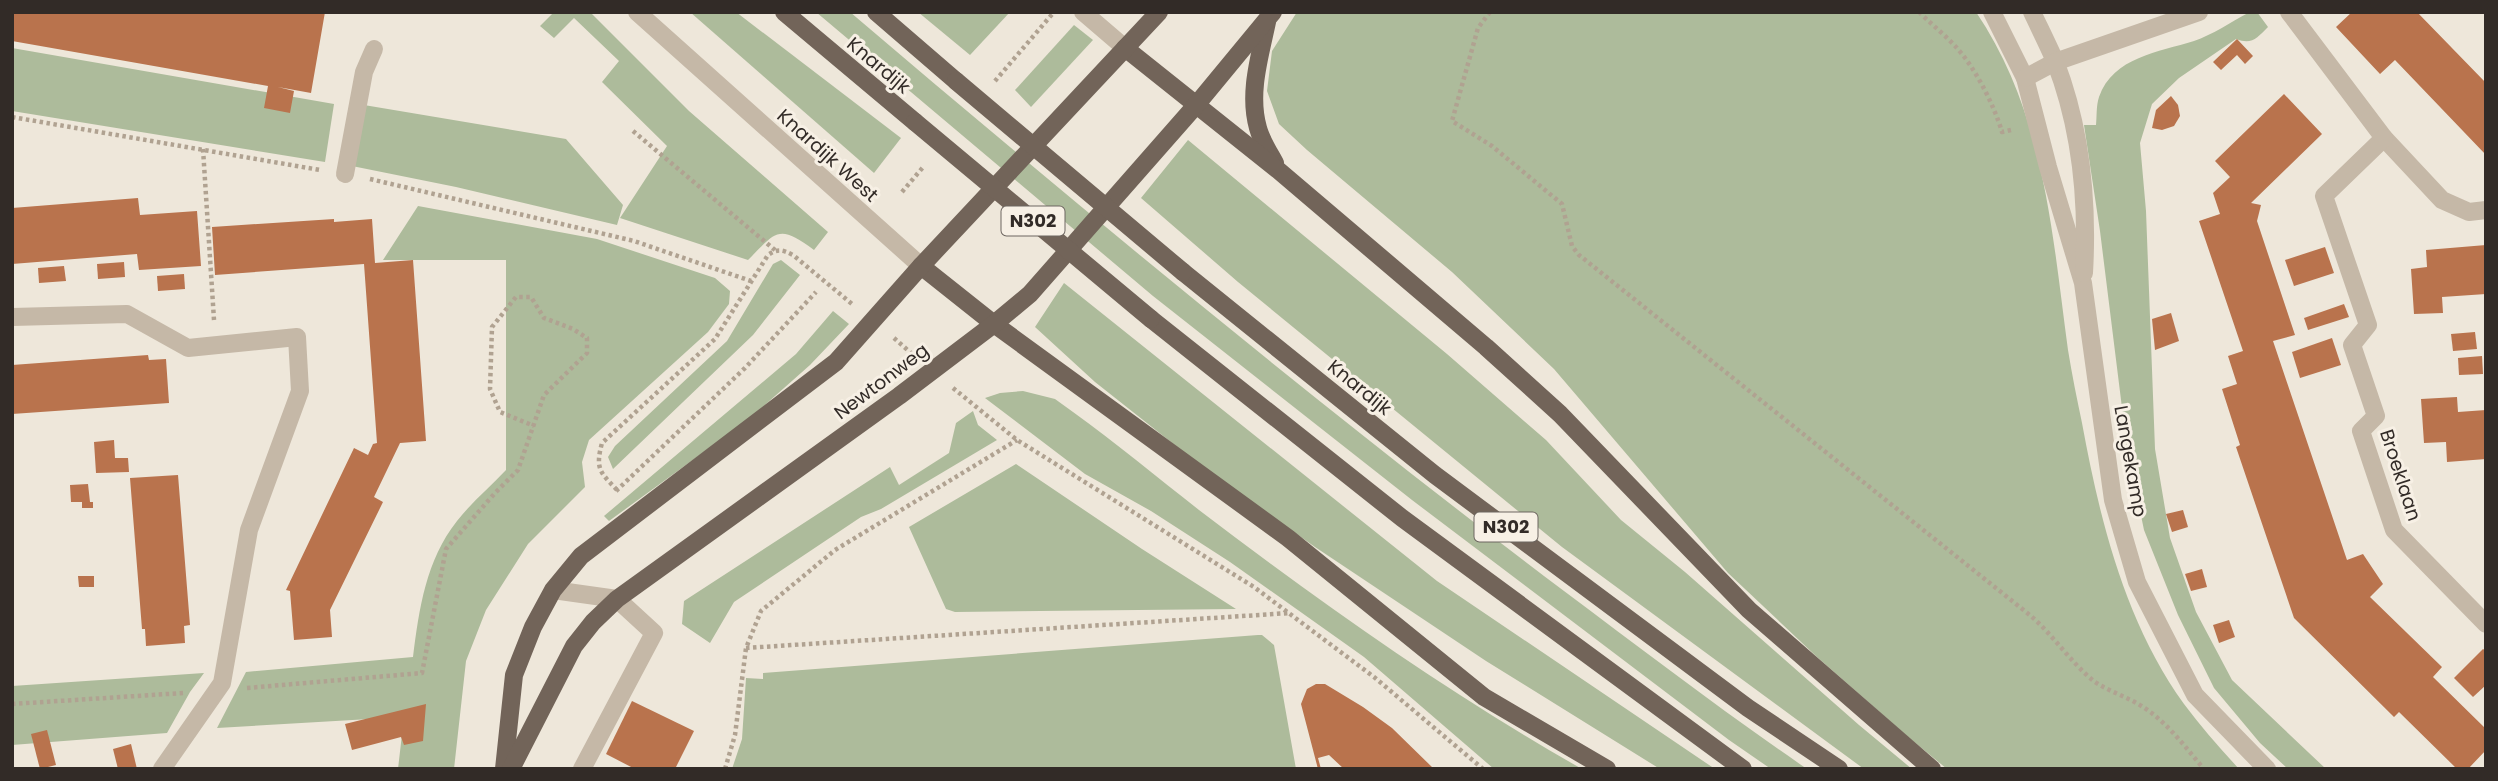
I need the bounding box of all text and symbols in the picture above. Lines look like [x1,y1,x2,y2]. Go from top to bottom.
street label: Knardijk [841,31,916,100]
street label: Knardijk West [771,103,884,208]
road number: N302 [1002,206,1064,236]
street label: Newtonweg [828,337,934,426]
street label: Knardijk [1322,353,1398,422]
street label: Langekamp [2107,403,2154,519]
street label: Broeklaan [2373,426,2428,524]
road number: N302 [1474,512,1538,542]

